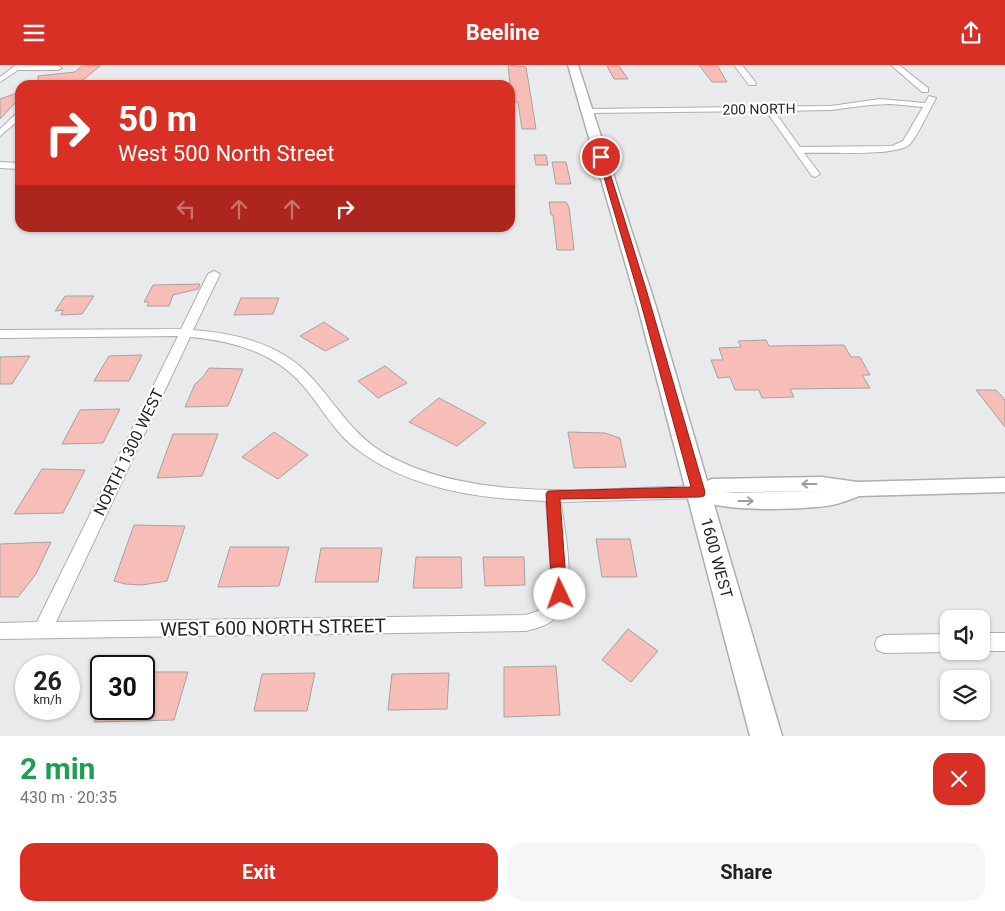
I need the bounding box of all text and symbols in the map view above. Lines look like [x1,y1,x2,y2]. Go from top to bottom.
icon: menu [20,19,48,47]
icon: share [957,19,985,47]
text: Beeline [466,20,539,45]
text: 50 m [118,99,197,140]
icon: right [35,100,100,165]
street label: 200 NORTH [722,100,796,118]
pin [580,136,622,178]
text: West 500 North Street [118,141,334,166]
icon: arrive [587,143,615,171]
icon: left [172,195,200,223]
icon: ahead [225,195,253,223]
icon: ahead [278,195,306,223]
icon: right [331,195,359,223]
street label: NORTH 1300 WEST [89,385,168,519]
one-way arrow [801,479,818,489]
one-way arrow [738,496,754,506]
street label: 1600 WEST [697,516,736,601]
position arrow [533,567,585,619]
map controls [940,610,990,720]
button: sound [940,610,990,660]
street label: WEST 600 NORTH STREET [160,614,386,641]
speed limit sign: 30 [90,655,155,720]
text: 26 [33,667,62,696]
button: layers [940,670,990,720]
text: km/h [33,693,62,707]
text: 2 min [20,751,95,786]
button: close [933,753,985,805]
text: 430 m · 20:35 [20,788,117,807]
button: Exit [20,843,498,901]
button: Share [508,843,985,901]

